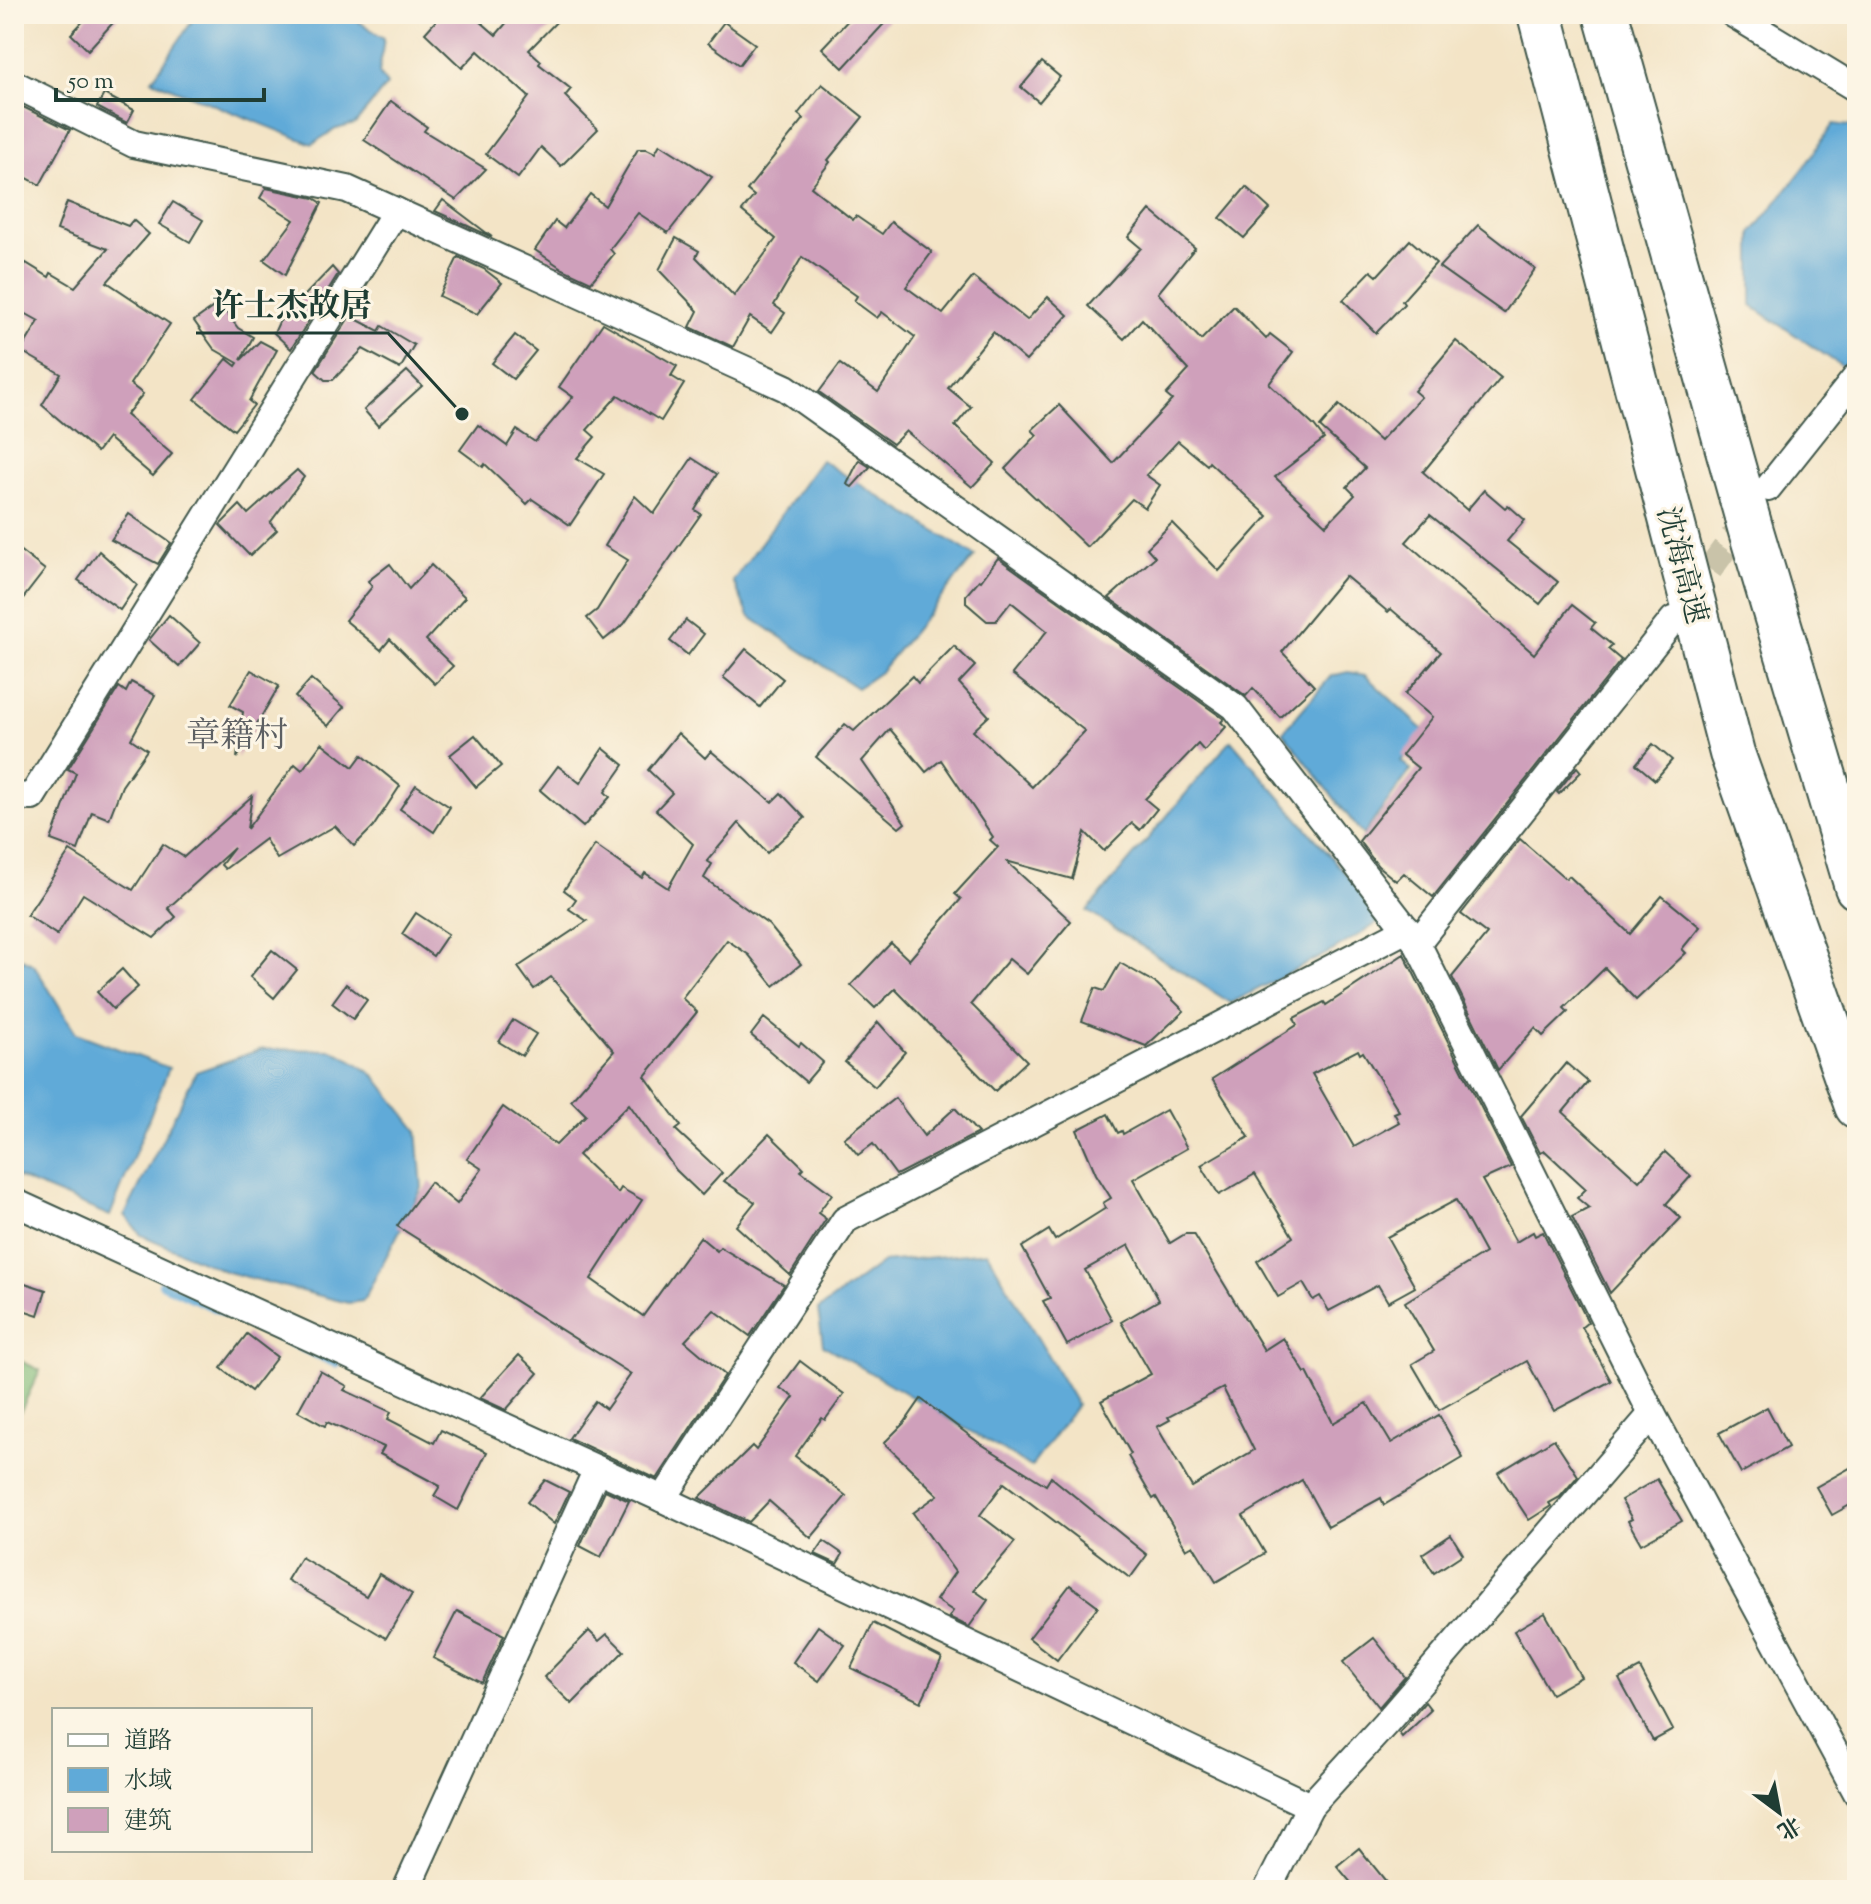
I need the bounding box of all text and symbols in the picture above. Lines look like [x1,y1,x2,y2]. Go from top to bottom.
scale bar [56,52,264,102]
text: 50 m [66,65,114,99]
callout: 许士杰故居 [196,277,388,333]
text: 许士杰故居 [212,285,372,331]
street label: 沈海高速 [1644,502,1717,629]
district label: 章籍村 [186,713,288,762]
legend [52,1708,312,1852]
text: 道路 [124,1725,172,1759]
text: 水域 [124,1765,172,1799]
north arrow [1739,1772,1819,1852]
text: 建筑 [124,1805,172,1839]
text: 北 [1770,1807,1806,1846]

